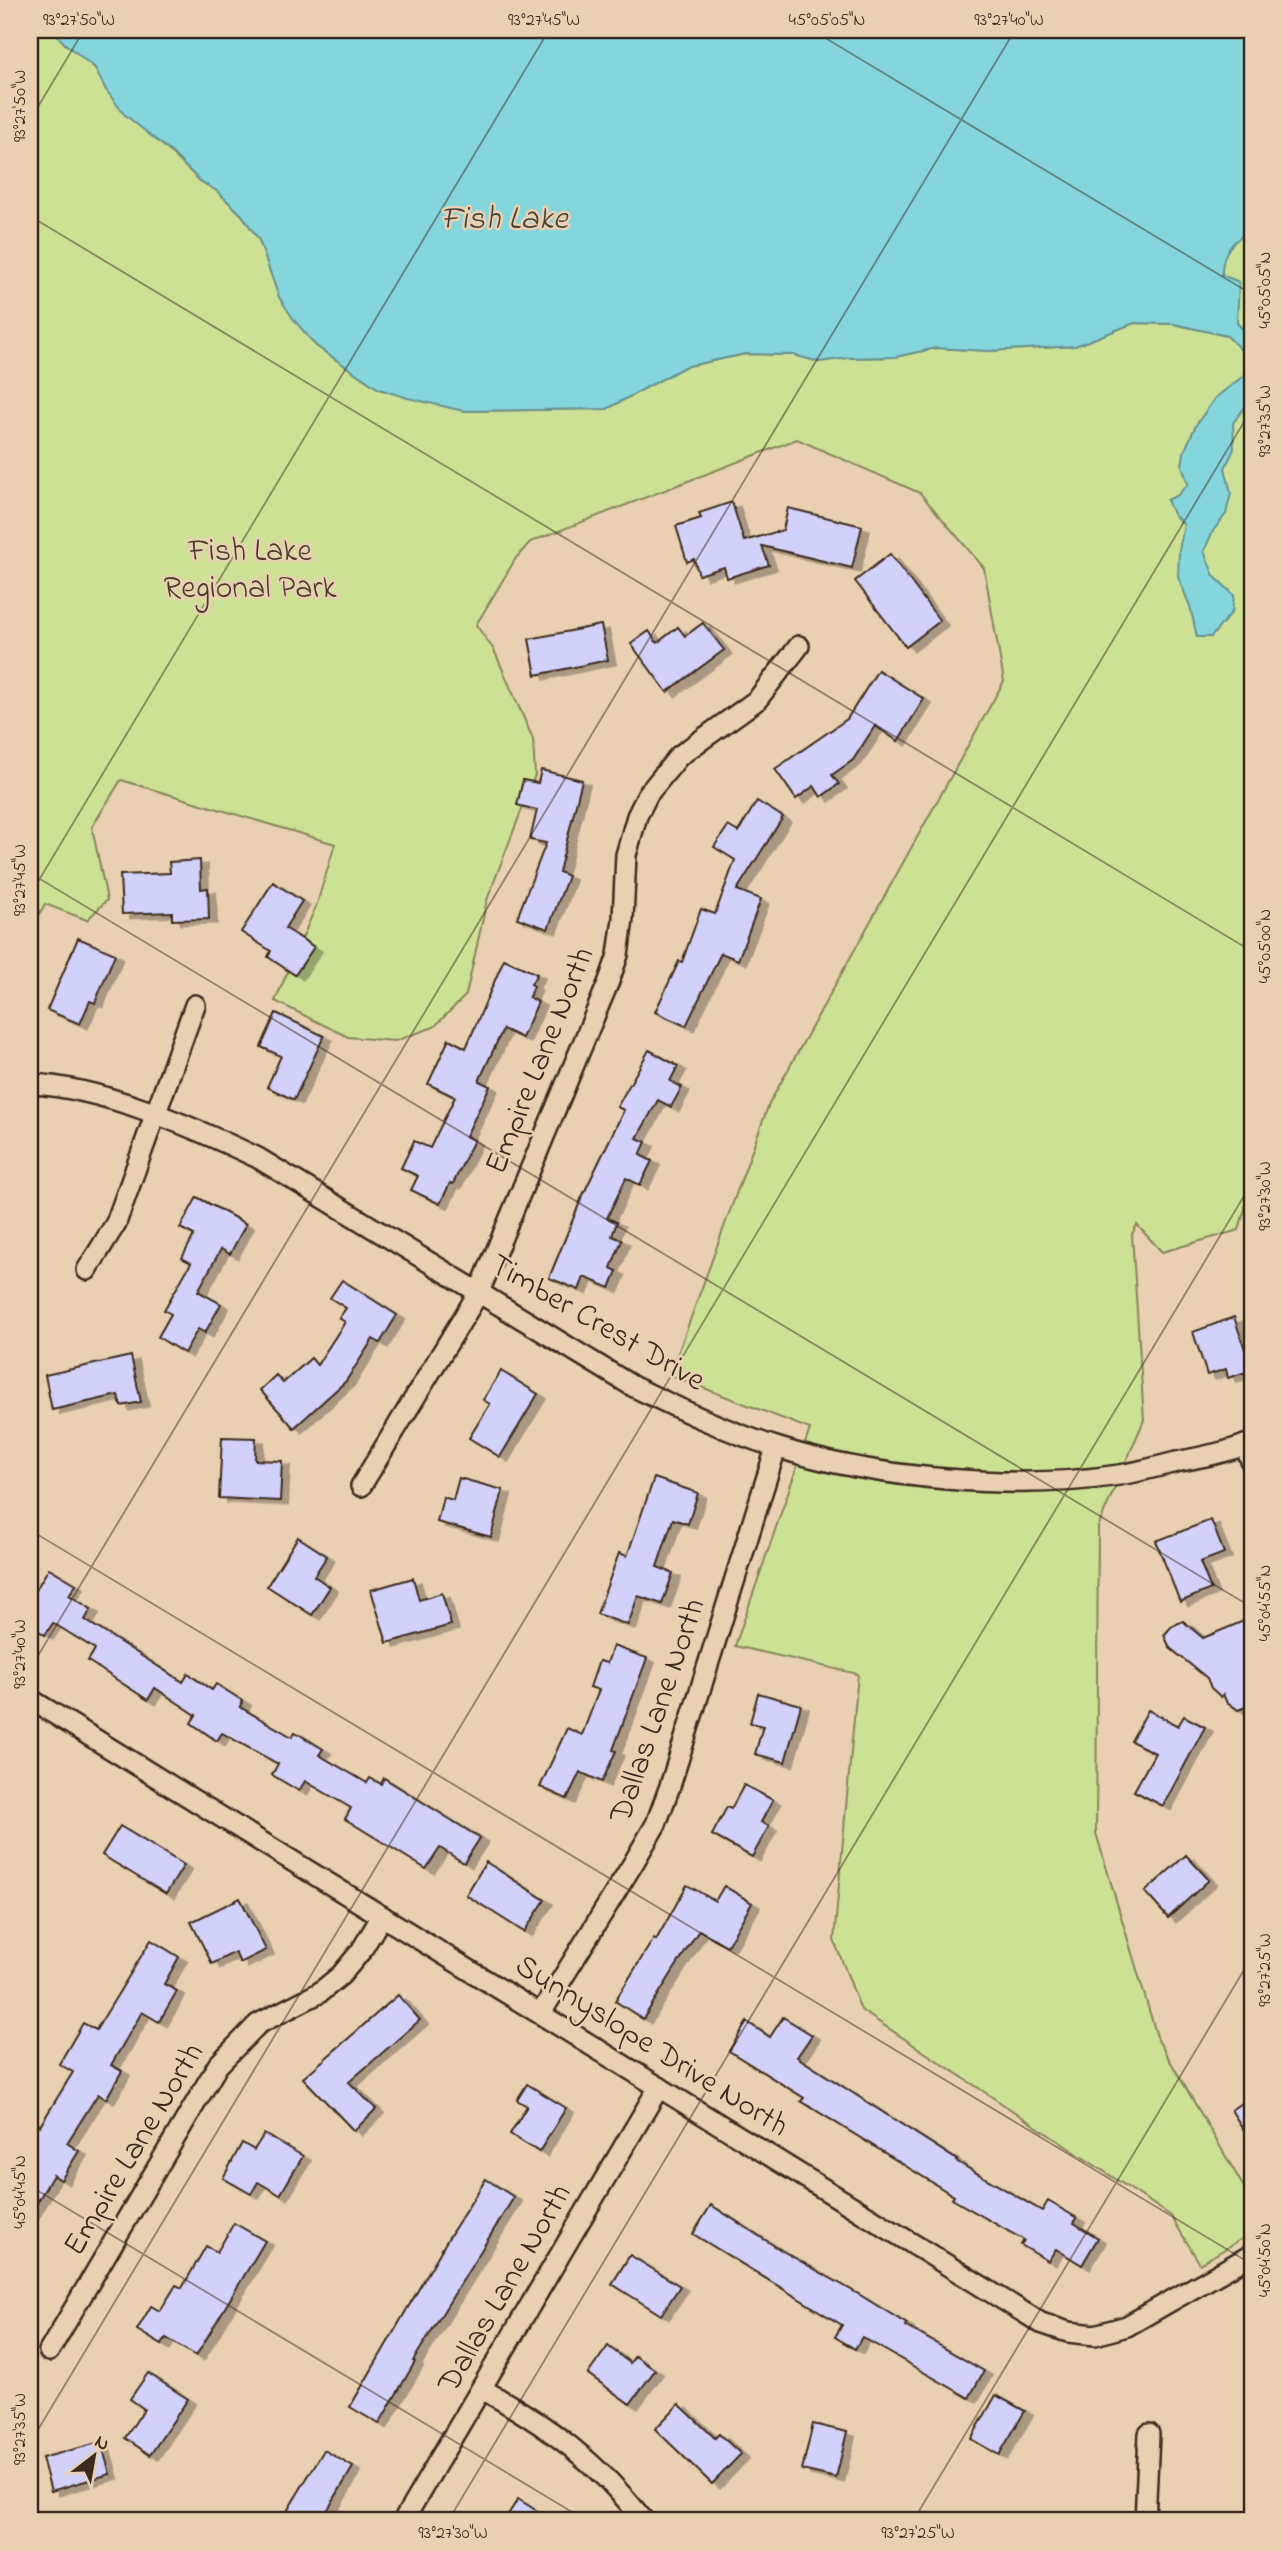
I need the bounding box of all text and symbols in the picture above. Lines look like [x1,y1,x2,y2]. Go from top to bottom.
text: 93°27'50"W [43,8,115,34]
text: 93°27'45"W [508,8,580,34]
text: 45°05'05"N [789,8,865,34]
text: 93°27'40"W [974,8,1044,34]
text: 93°27'50"W [8,70,34,142]
water label: Fish Lake [440,196,569,244]
text: 45°05'05"N [1253,252,1279,328]
text: 93°27'35"W [1253,385,1279,457]
park label: Fish Lake Regional Park [163,529,338,613]
text: 93°27'45"W [8,844,34,916]
text: 45°05'00"N [1253,909,1279,983]
street label: Empire Lane North [474,940,608,1182]
text: 93°27'30"W [1253,1161,1279,1231]
street label: Timber Crest Drive [481,1243,714,1405]
text: 45°04'55"N [1253,1565,1279,1641]
street label: Dallas Lane North [598,1593,719,1830]
text: 93°27'40"W [8,1619,34,1689]
text: 93°27'25"W [1253,1933,1279,2007]
street label: Sunnyslope Drive North [505,1944,797,2150]
street label: Empire Lane North [53,2035,217,2265]
text: 45°04'45"N [8,2155,34,2229]
street label: Dallas Lane North [427,2176,585,2403]
text: 45°04'50"N [1253,2223,1279,2297]
text: 93°27'35"W [8,2393,34,2465]
north arrow [60,2422,130,2492]
text: N [89,2429,114,2459]
text: 93°27'30"W [418,2521,488,2547]
text: 93°27'25"W [881,2521,955,2547]

